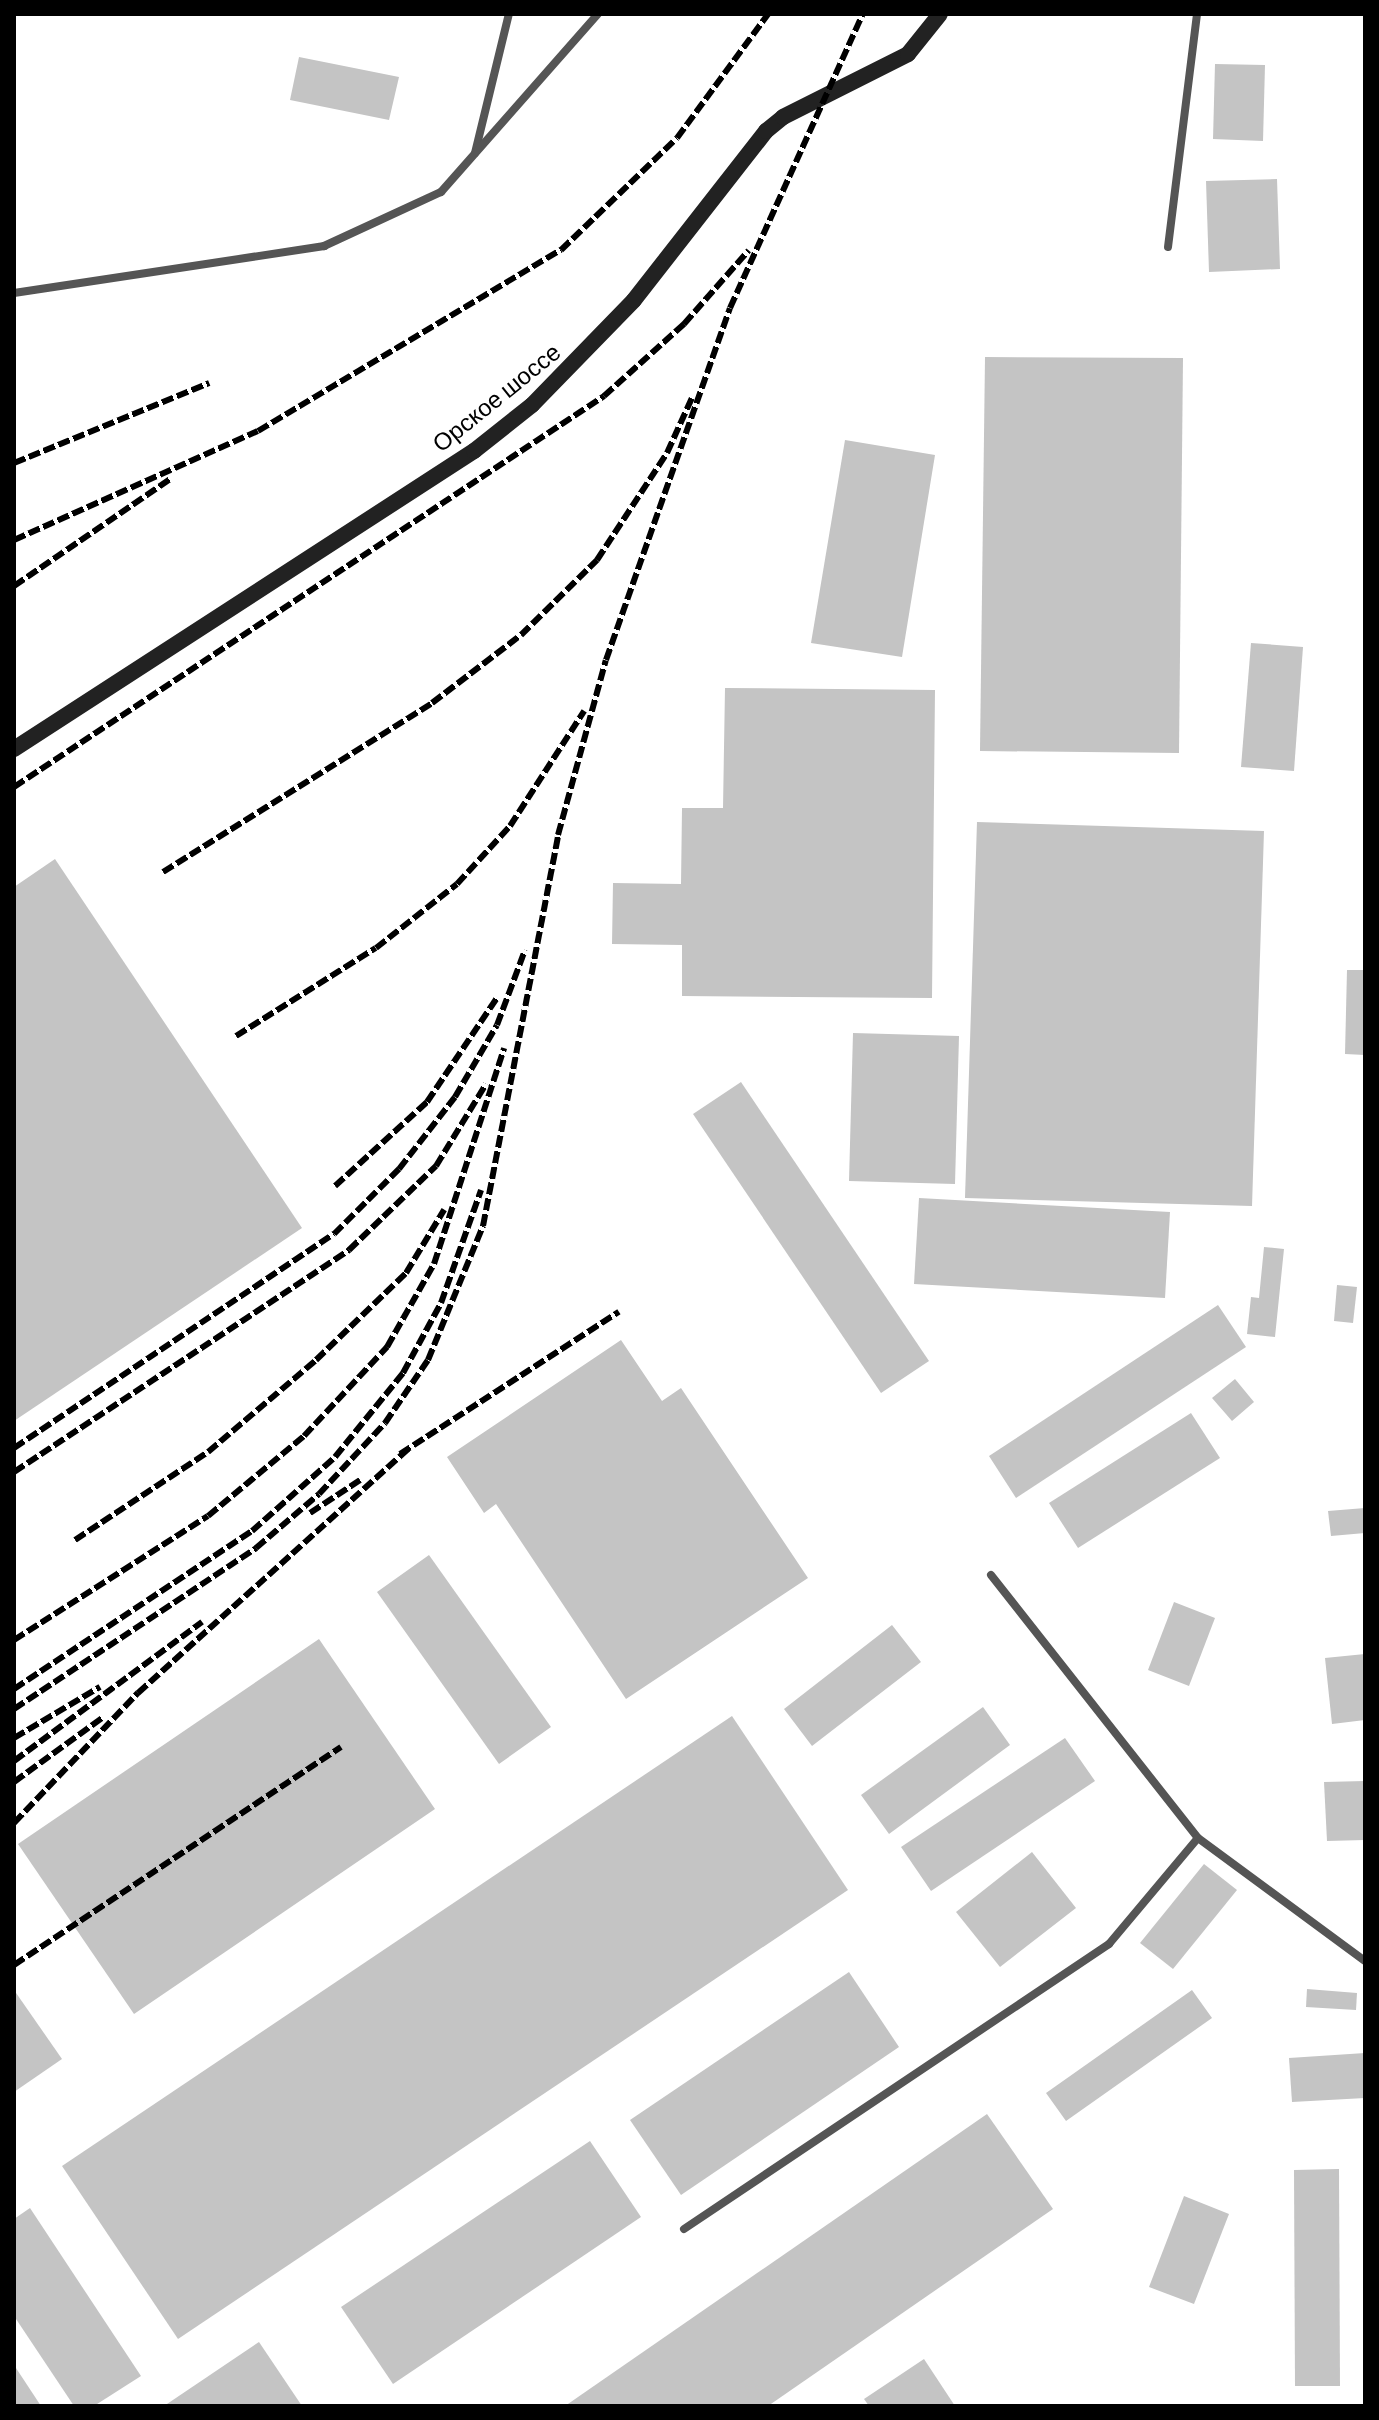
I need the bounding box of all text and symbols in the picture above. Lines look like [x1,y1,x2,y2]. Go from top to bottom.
street label: Орское шоссе [426,337,566,457]

